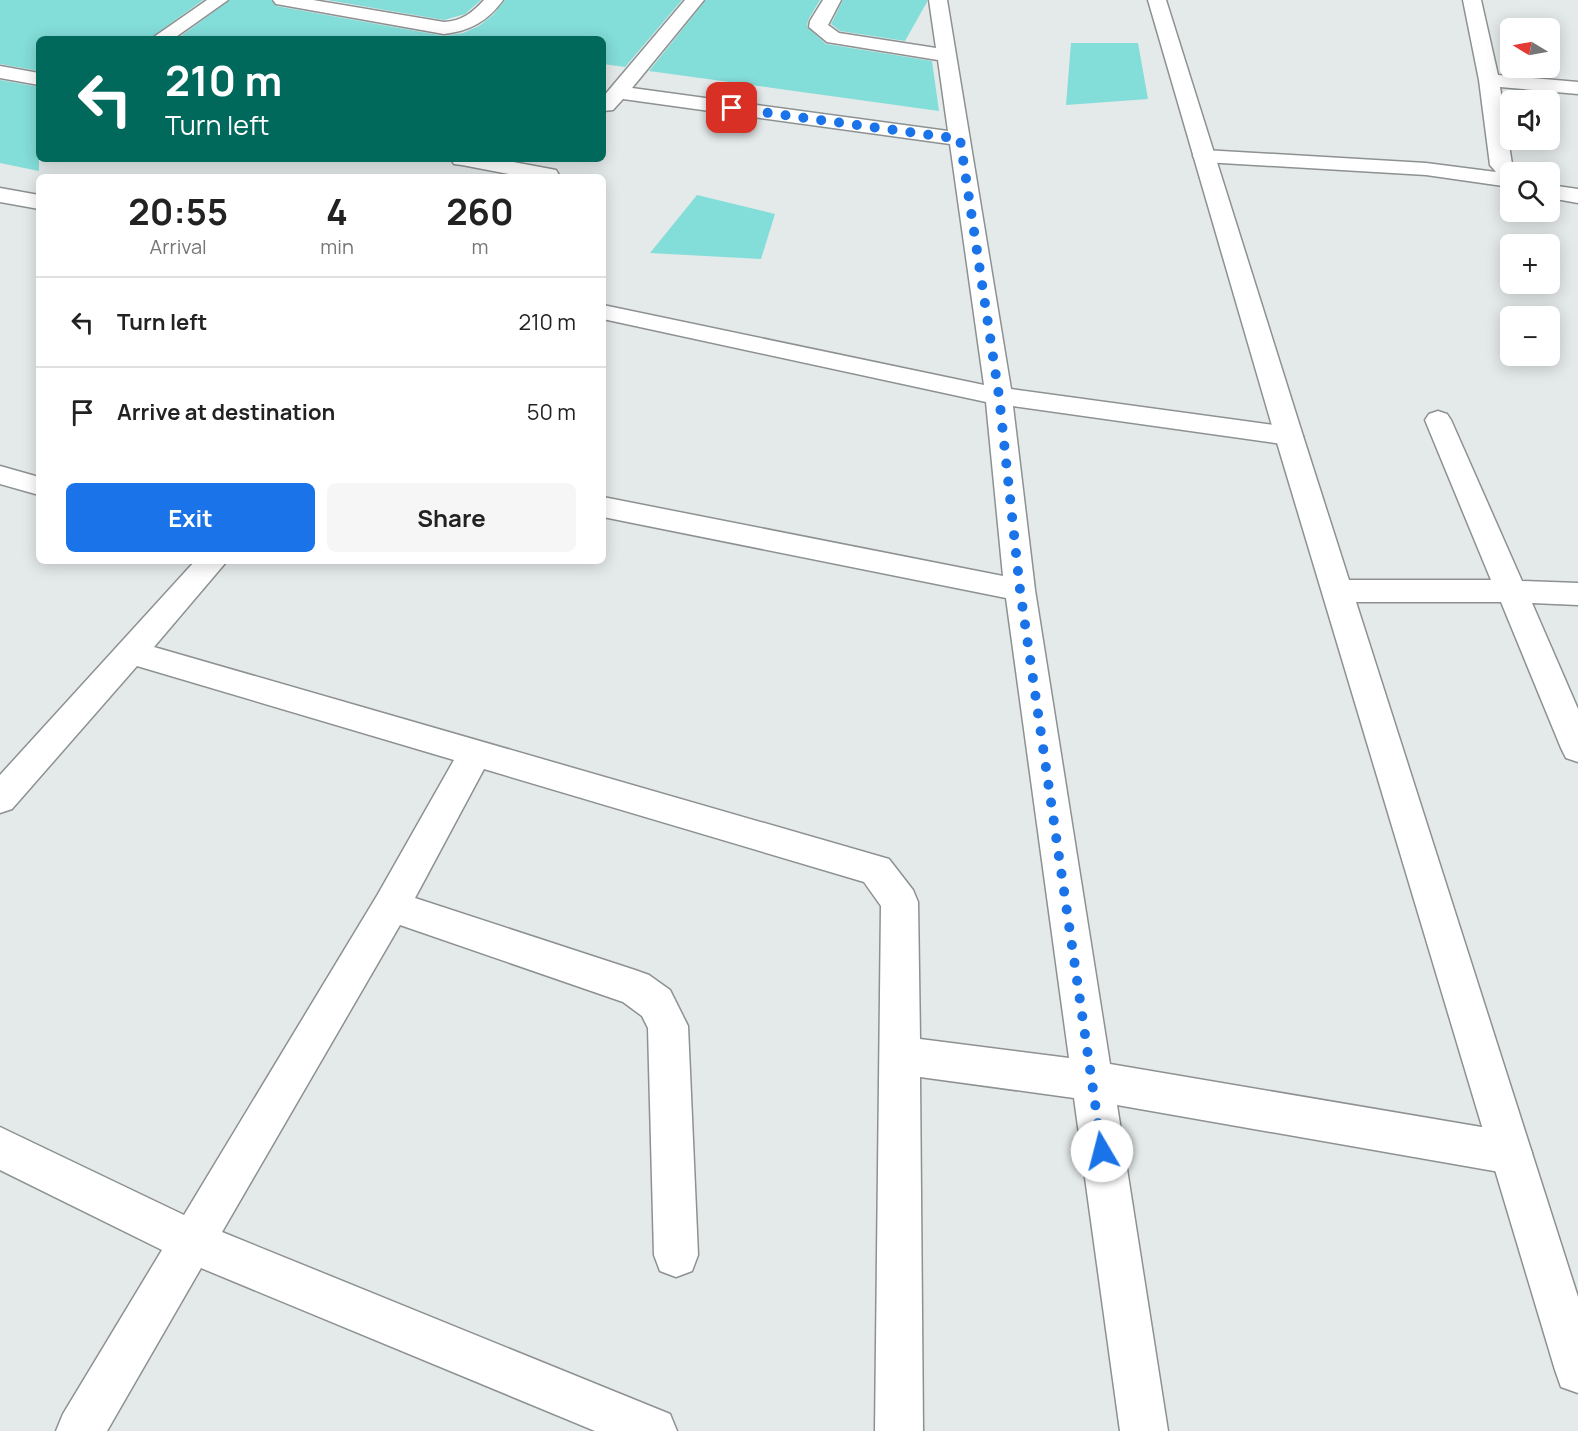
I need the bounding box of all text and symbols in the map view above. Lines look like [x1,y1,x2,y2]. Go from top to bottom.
north arrow [1500,18,1560,78]
map controls [1500,18,1560,366]
text: 210 m [165,51,282,109]
icon: left [66,60,144,138]
pin [706,82,757,133]
button: sound [1500,90,1560,150]
icon: arrive [715,91,748,124]
text: Turn left [165,106,269,143]
button: search [1500,162,1560,222]
text: 20:55 [128,187,228,236]
text: 4 [326,187,348,236]
text: 260 [446,187,514,236]
text: Arrival [150,233,207,260]
text: min [320,233,354,260]
text: m [471,233,488,260]
button: + [1500,234,1560,294]
icon: left [66,306,99,339]
button: − [1500,306,1560,366]
text: Turn left [117,307,207,337]
text: 210 m [518,307,576,337]
icon: arrive [66,396,99,429]
text: Arrive at destination [117,397,335,427]
text: 50 m [527,397,576,427]
button: Exit [66,483,315,552]
button: Share [327,483,576,552]
position arrow [1070,1119,1134,1183]

